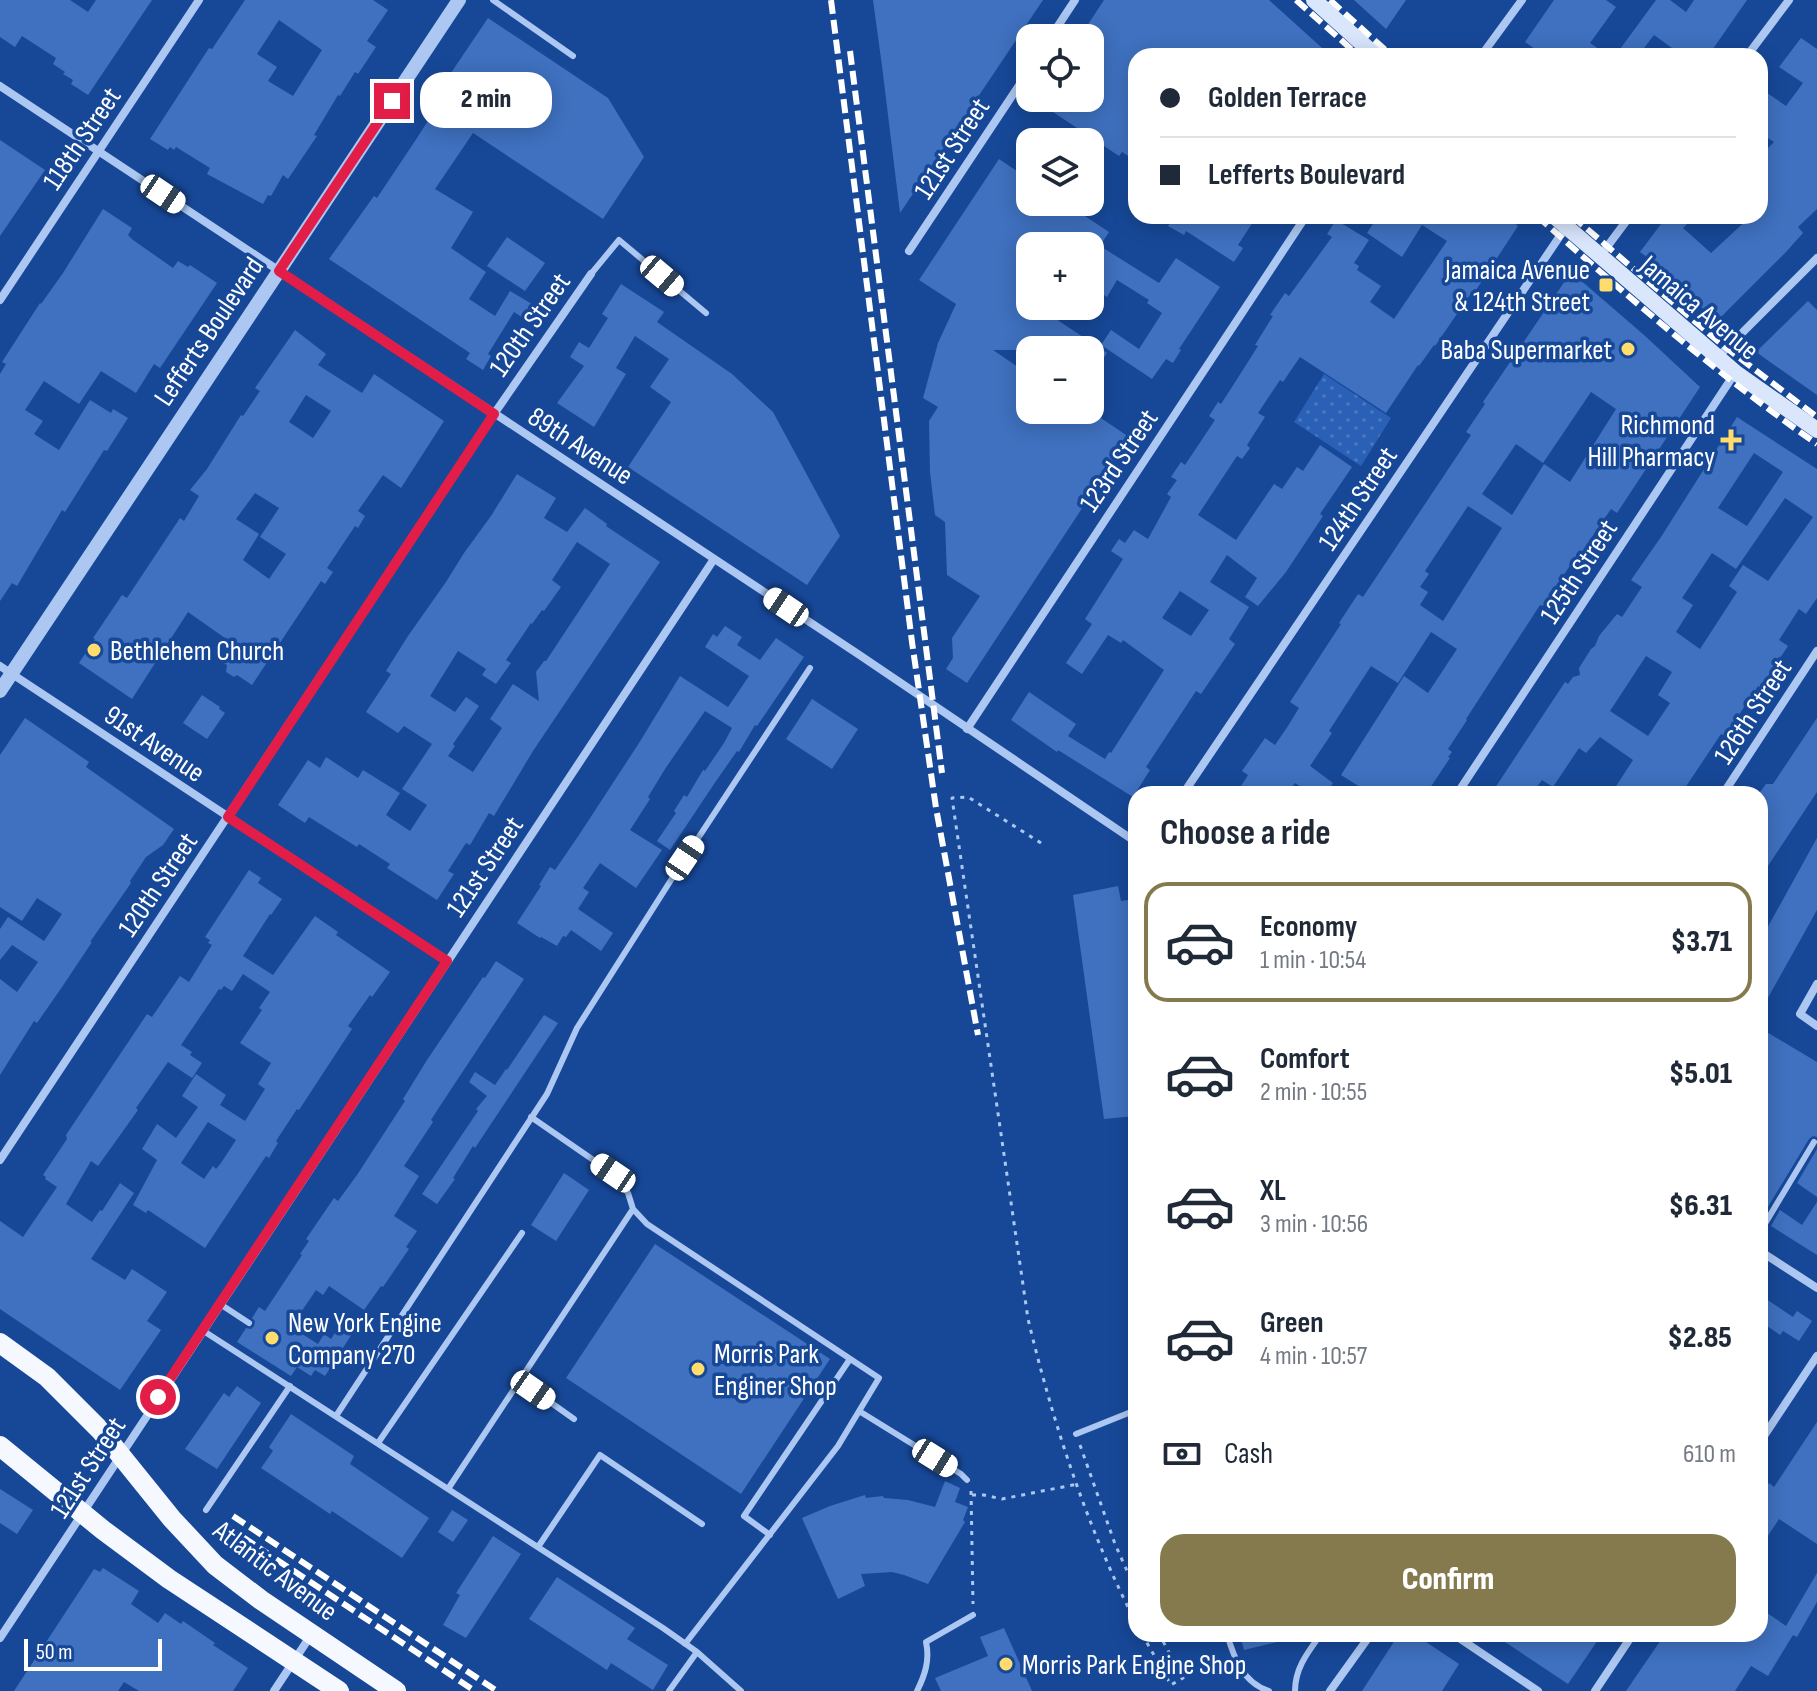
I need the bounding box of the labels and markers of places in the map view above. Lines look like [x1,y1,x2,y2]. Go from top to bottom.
place label: Jamaica Avenue & 124th Street [1444,254,1590,319]
marker: Jamaica Avenue & 124th Street [1597,276,1615,294]
place label: Baba Supermarket [1441,334,1612,367]
marker: Baba Supermarket [1619,340,1637,358]
place label: Richmond Hill Pharmacy [1587,409,1715,474]
marker: Richmond Hill Pharmacy [1722,431,1740,449]
place label: Bethlehem Church [110,635,284,668]
marker: Bethlehem Church [85,641,103,659]
place label: New York Engine Company 270 [288,1307,442,1372]
marker: New York Engine Company 270 [263,1329,281,1347]
place label: Morris Park Enginer Shop [714,1338,837,1403]
marker: Morris Park Enginer Shop [689,1360,707,1378]
place label: Morris Park Engine Shop [1022,1649,1246,1682]
marker: Morris Park Engine Shop [997,1655,1015,1673]

